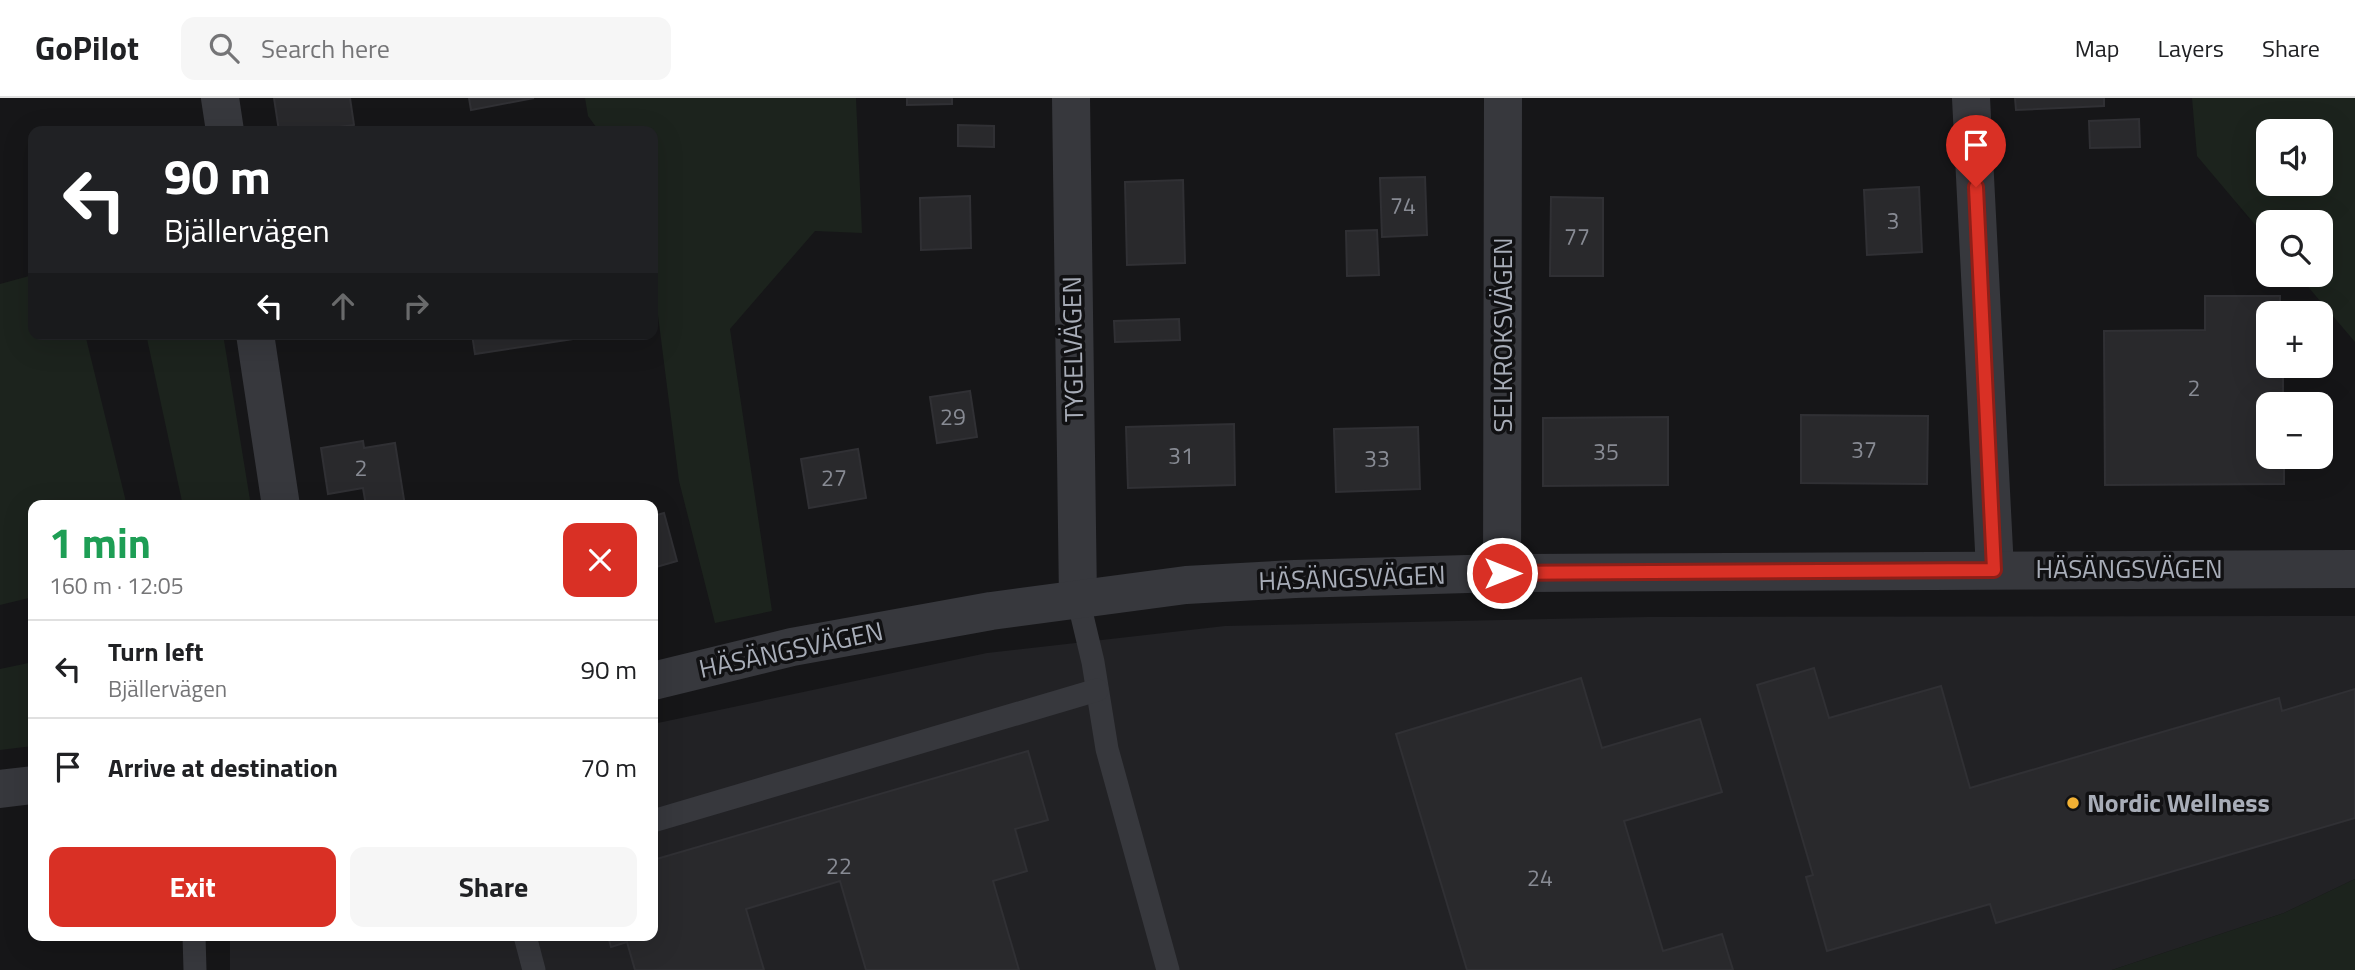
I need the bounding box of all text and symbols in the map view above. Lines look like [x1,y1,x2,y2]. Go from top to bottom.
search box [181,17,671,80]
text: GoPilot [35,23,139,73]
icon: search [205,29,243,67]
text: Search here [261,29,390,68]
text: Map [2075,30,2120,66]
text: Layers [2158,30,2224,66]
text: Share [2262,30,2320,66]
pin [1946,115,2006,187]
map controls [2256,119,2333,469]
button: sound [2256,119,2333,196]
icon: arrive [1957,126,1995,164]
text: 90 m [164,138,271,213]
icon: left [49,154,140,245]
house number: 74 [1390,188,1416,223]
house number: 3 [1887,203,1899,238]
text: Bjällervägen [164,206,330,254]
button: search [2256,210,2333,287]
house number: 77 [1564,219,1590,254]
street label: SELKROKSVÄGEN [1483,237,1522,433]
street label: TYGELVÄGEN [1052,276,1093,422]
icon: left [251,287,289,325]
icon: ahead [324,287,362,325]
icon: right [397,287,435,325]
button: + [2256,301,2333,378]
house number: 2 [2188,370,2200,405]
button: − [2256,392,2333,469]
house number: 29 [940,399,966,434]
house number: 37 [1851,432,1877,467]
house number: 35 [1593,434,1619,469]
house number: 31 [1168,438,1194,473]
house number: 33 [1364,441,1390,476]
house number: 2 [355,450,367,485]
house number: 27 [821,460,847,495]
text: 1 min [49,510,151,574]
button: close [563,523,637,597]
position arrow [1465,536,1539,610]
street label: HÄSÄNGSVÄGEN [2035,549,2223,588]
street label: HÄSÄNGSVÄGEN [1258,555,1446,600]
text: 160 m · 12:05 [49,568,184,603]
street label: HÄSÄNGSVÄGEN [695,611,887,688]
text: Turn left [108,632,203,671]
icon: left [49,650,87,688]
text: 90 m [580,650,637,689]
text: Bjällervägen [108,671,227,706]
icon: arrive [49,748,87,786]
text: Arrive at destination [108,748,338,787]
text: 70 m [580,748,637,787]
place label: Nordic Wellness [2087,783,2270,822]
marker: Nordic Wellness [2065,795,2081,811]
button: Exit [49,847,336,927]
button: Share [350,847,637,927]
house number: 22 [826,848,852,883]
house number: 24 [1527,860,1553,895]

